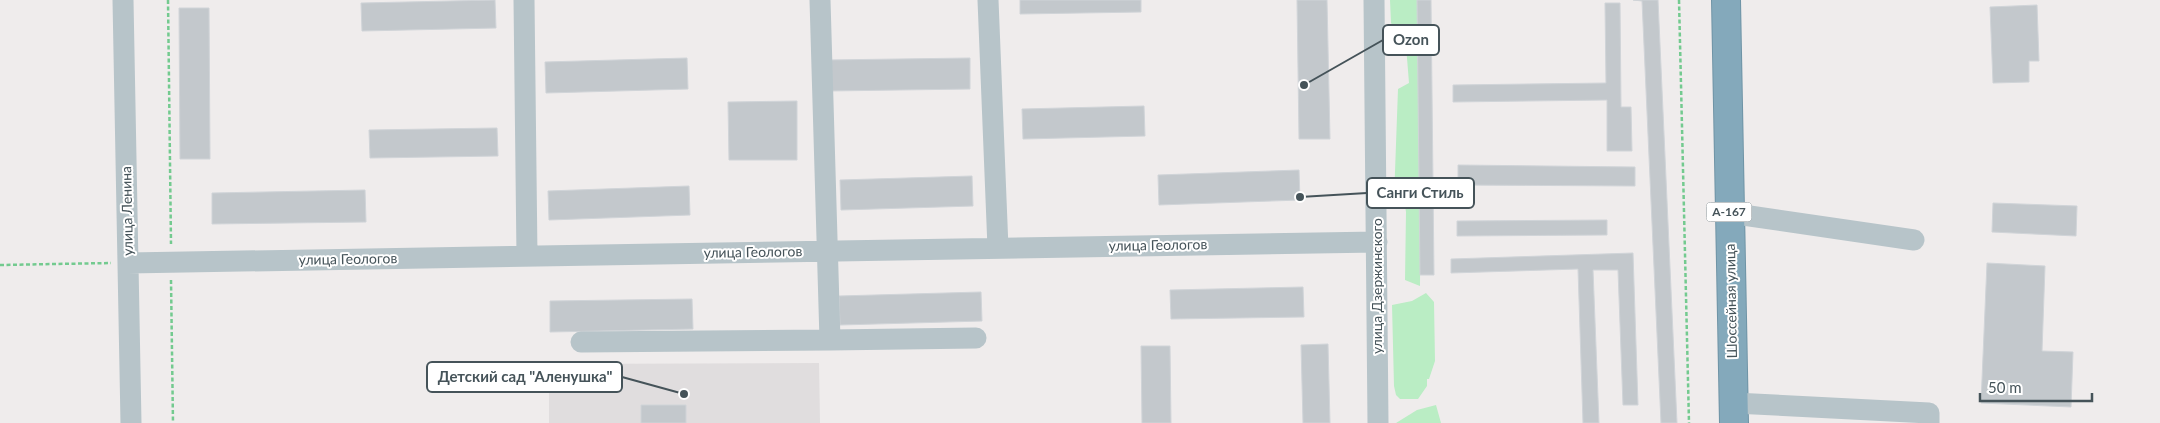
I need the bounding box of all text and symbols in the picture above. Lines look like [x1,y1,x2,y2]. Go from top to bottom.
callout: Ozon [1383,25,1439,55]
text: Ozon [1393,30,1429,48]
street label: улица Ленина [117,166,136,256]
callout: Санги Стиль [1367,178,1474,208]
text: Санги Стиль [1376,183,1464,201]
road number: А-167 [1706,202,1752,222]
street label: улица Дзержинского [1368,218,1385,354]
street label: улица Геологов [1109,235,1207,254]
street label: улица Геологов [704,242,802,261]
street label: Шоссейная улица [1721,243,1740,359]
street label: улица Геологов [299,249,397,268]
callout: Детский сад "Аленушка" [427,362,622,392]
text: Детский сад "Аленушка" [438,367,612,385]
scale bar [1980,370,2092,402]
text: 50 m [1988,378,2022,396]

